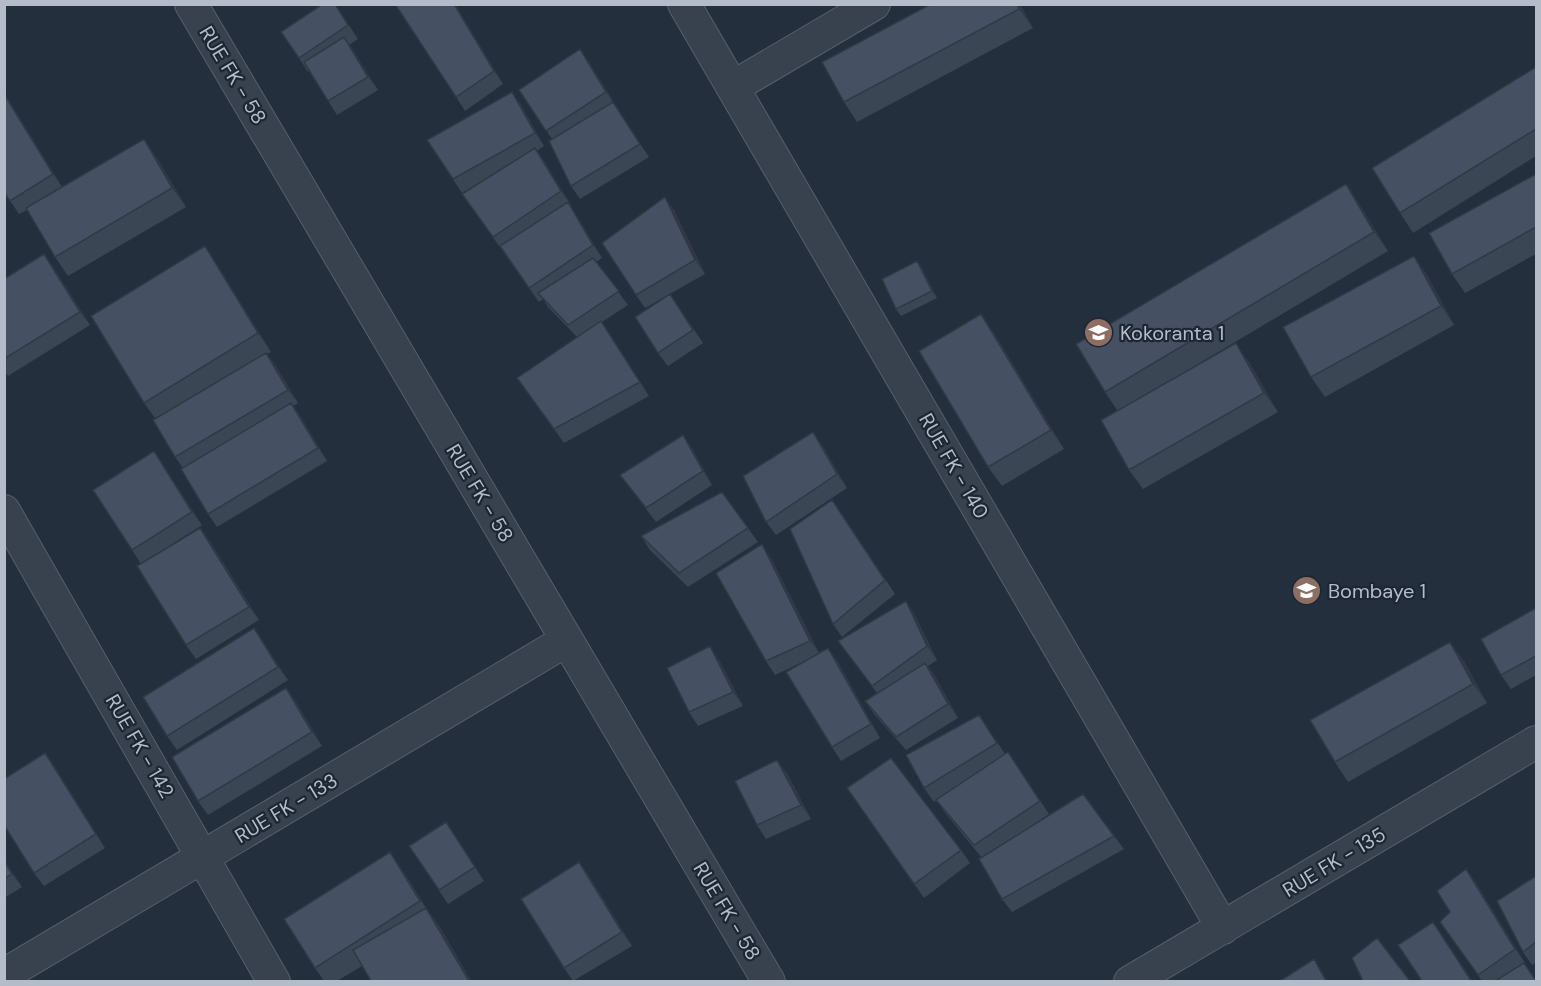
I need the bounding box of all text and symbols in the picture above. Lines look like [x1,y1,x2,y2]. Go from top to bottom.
street label: RUE FK - 58 [194,21,272,129]
school or university icon: Kokoranta 1 [1083,317,1115,349]
place label: Kokoranta 1 [1120,320,1224,346]
street label: RUE FK - 140 [913,409,995,523]
street label: RUE FK - 58 [441,439,519,547]
school or university icon: Bombaye 1 [1291,575,1323,607]
place label: Bombaye 1 [1328,578,1426,604]
street label: RUE FK - 142 [100,690,180,802]
street label: RUE FK - 133 [230,767,342,849]
street label: RUE FK - 135 [1278,821,1390,903]
street label: RUE FK - 58 [688,857,766,965]

